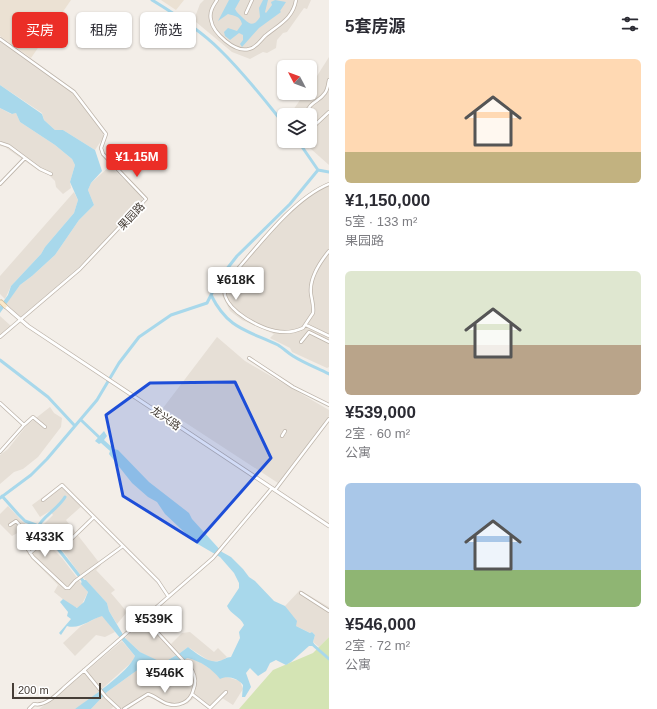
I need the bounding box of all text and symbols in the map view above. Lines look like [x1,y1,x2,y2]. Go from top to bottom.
chip: 买房 [12,12,68,48]
chip: 租房 [76,12,132,48]
chip: 筛选 [140,12,196,48]
icon: filters [619,13,641,35]
text: 5套房源 [345,17,405,36]
north arrow [277,60,317,100]
map controls [277,60,317,148]
icon: home [457,85,529,157]
button: layers [277,108,317,148]
pin: ¥1.15M [104,144,170,178]
text: ¥1.15M [115,149,159,164]
text: ¥1,150,000 [345,191,430,210]
street label: 果园路 [115,200,147,232]
text: 5室 · 133 m² [345,214,417,229]
text: 果园路 [345,233,384,248]
pin: ¥618K [208,267,264,301]
text: ¥618K [217,272,255,287]
icon: home [457,297,529,369]
text: ¥539,000 [345,403,416,422]
street label: 龙兴路 [149,404,183,432]
text: 2室 · 60 m² [345,426,410,441]
text: 公寓 [345,445,371,460]
icon: home [457,509,529,581]
pin: ¥433K [17,524,73,558]
text: ¥433K [26,529,64,544]
pin: ¥539K [126,606,182,640]
text: ¥539K [135,611,173,626]
text: ¥546,000 [345,615,416,634]
text: 2室 · 72 m² [345,638,410,653]
text: 公寓 [345,657,371,672]
pin: ¥546K [137,660,193,694]
text: ¥546K [146,665,184,680]
scale bar [12,681,101,700]
text: 200 m [18,684,49,696]

